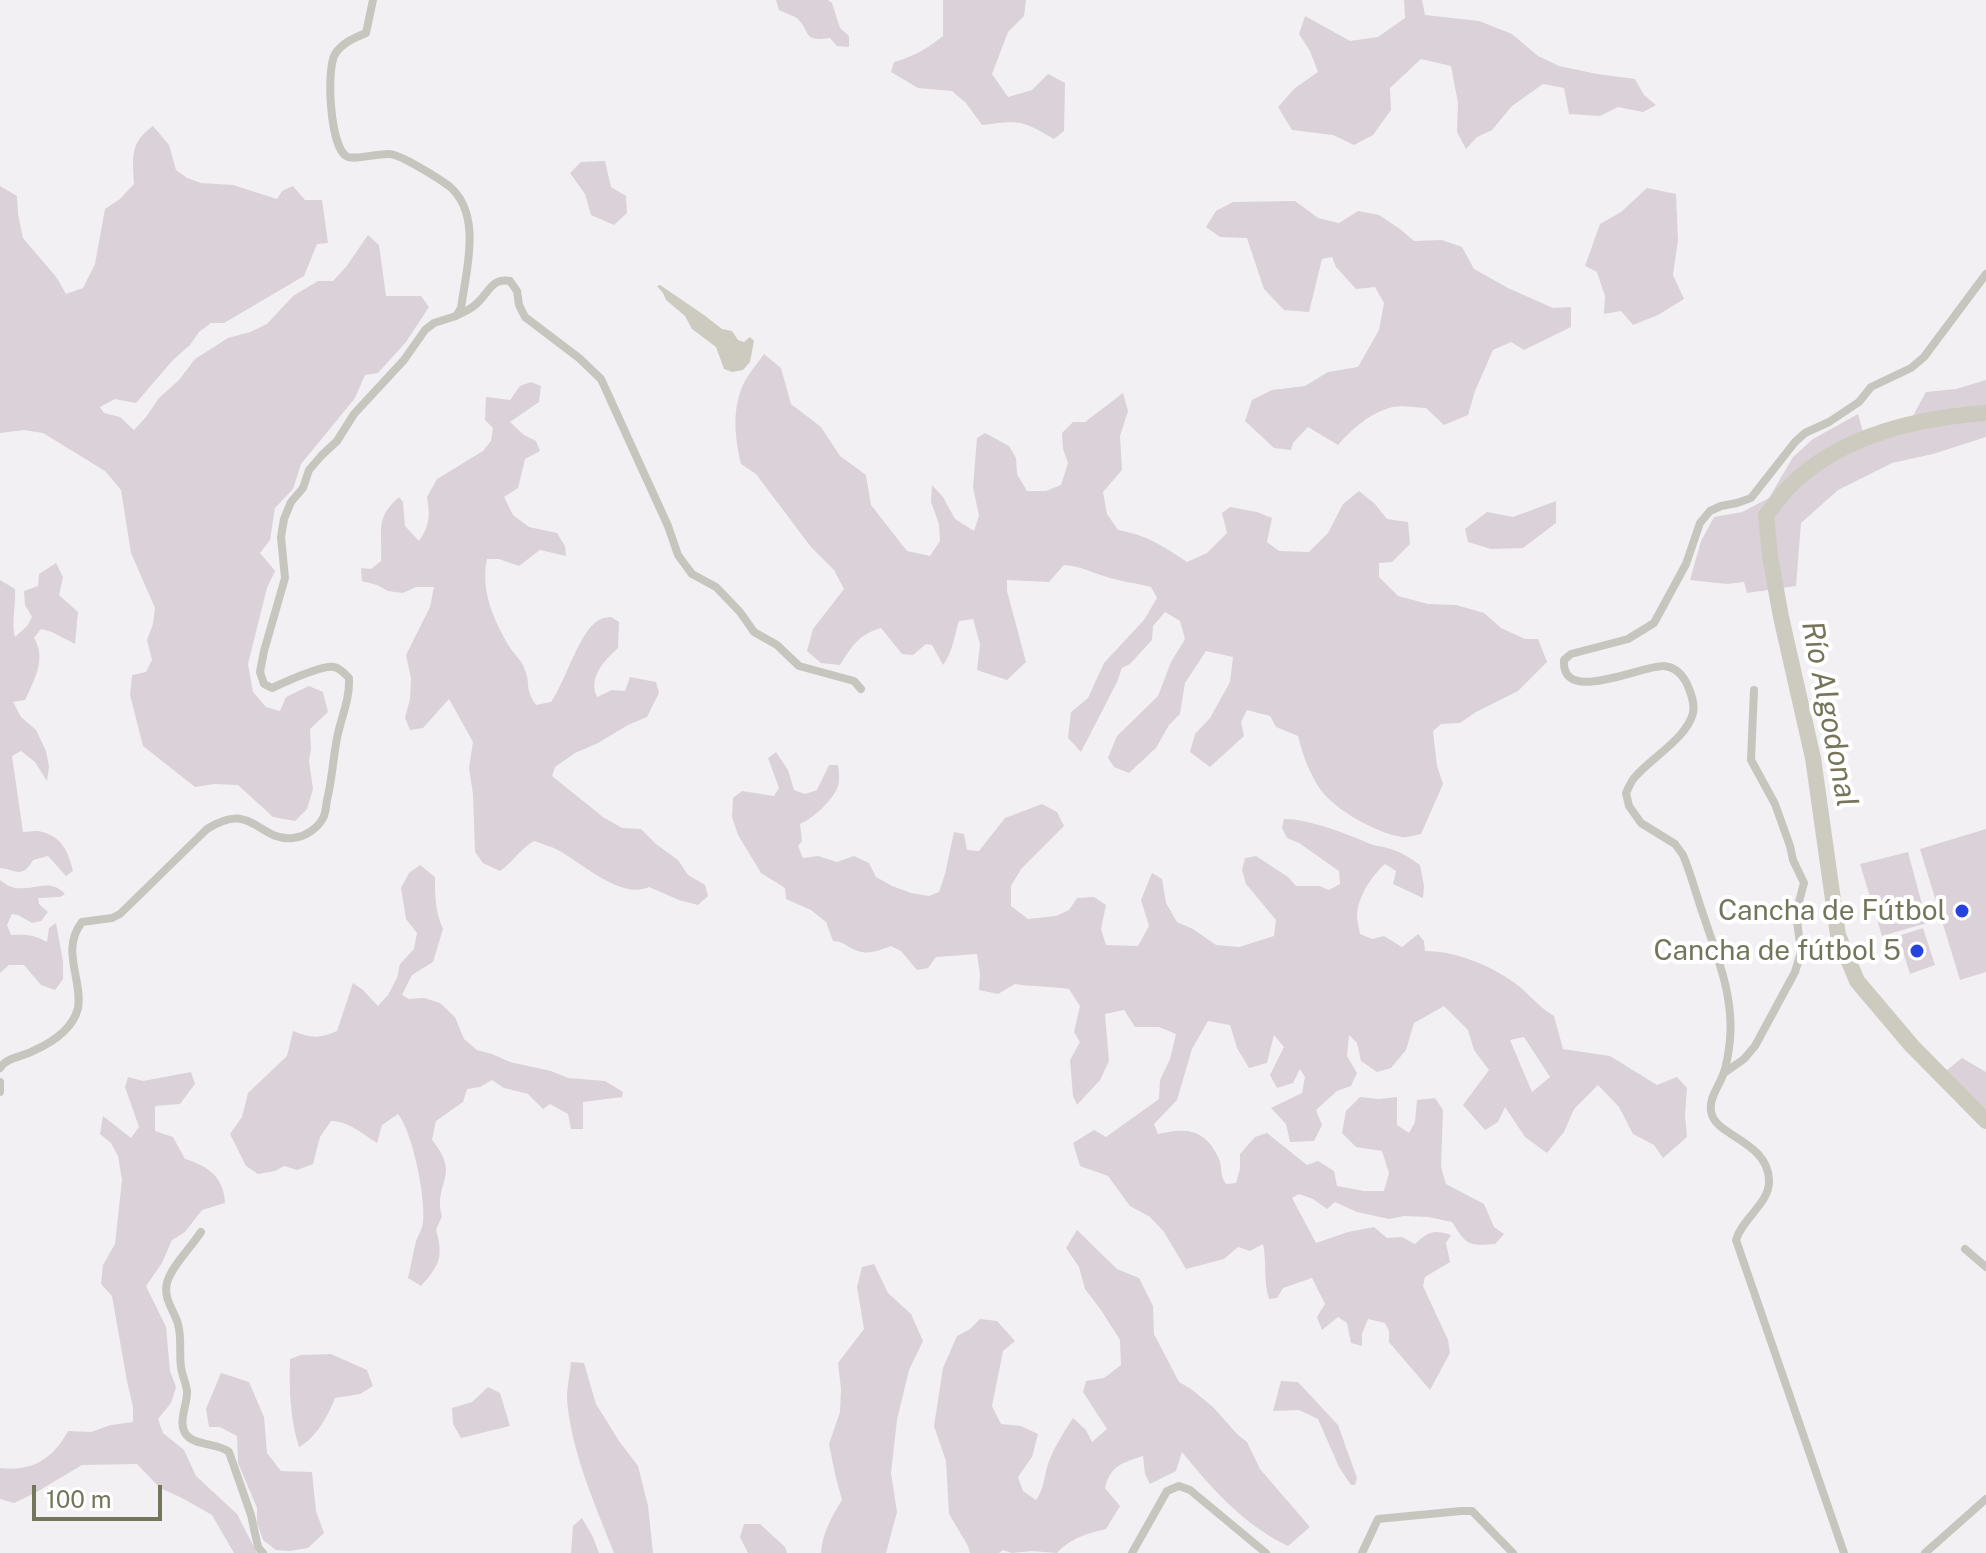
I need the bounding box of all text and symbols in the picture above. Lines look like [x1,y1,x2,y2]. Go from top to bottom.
water label: Río Algodonal [1793,618,1865,810]
place label: Cancha de Fútbol [1718,894,1946,928]
marker: Cancha de Fútbol [1953,902,1971,920]
place label: Cancha de fútbol 5 [1653,934,1901,968]
marker: Cancha de fútbol 5 [1908,942,1926,960]
scale bar [36,1469,166,1519]
text: 100 m [46,1485,112,1513]

